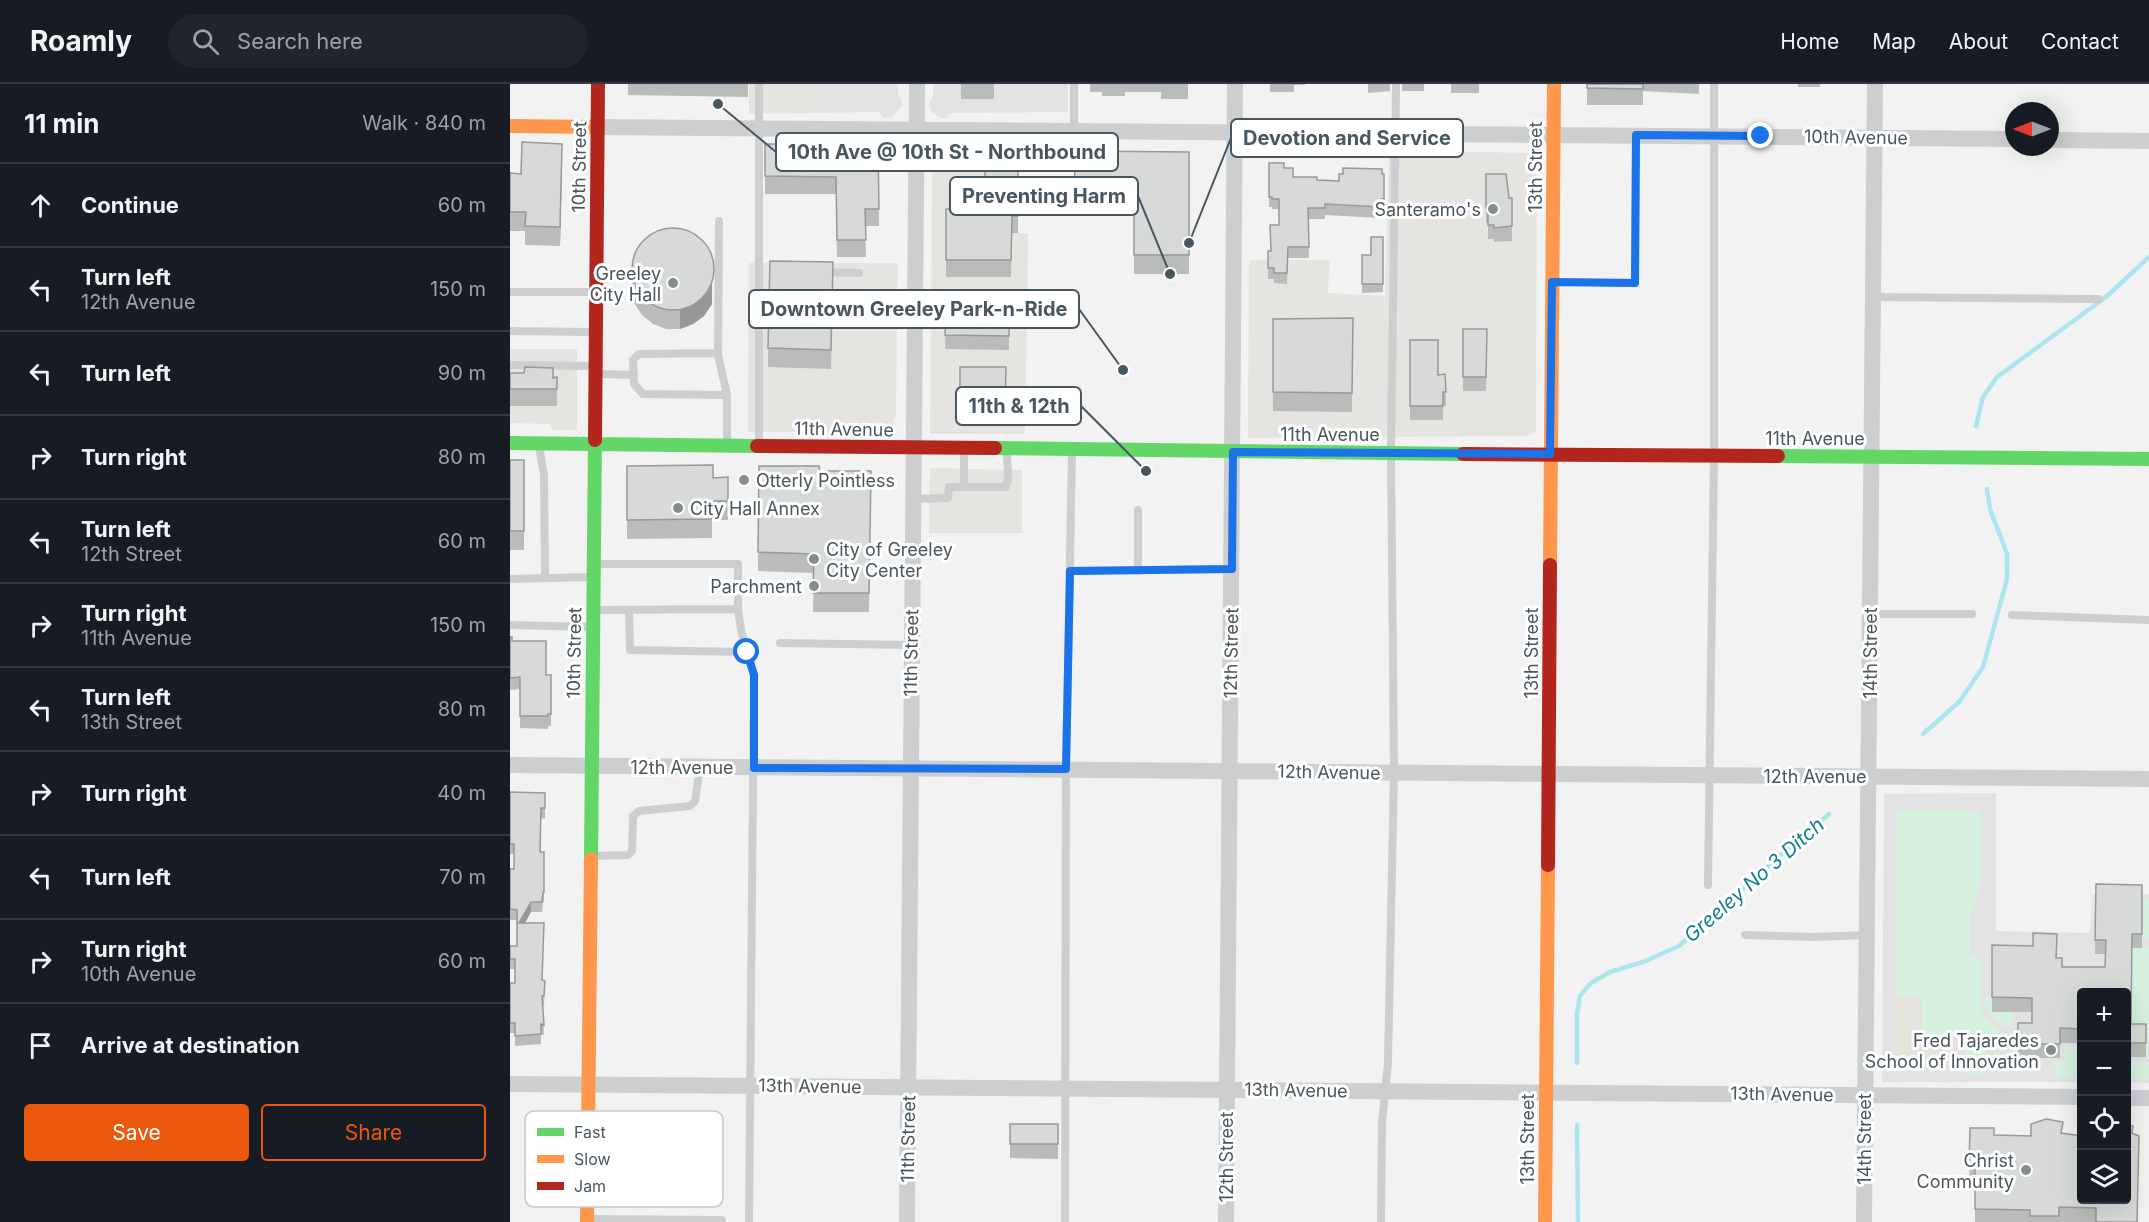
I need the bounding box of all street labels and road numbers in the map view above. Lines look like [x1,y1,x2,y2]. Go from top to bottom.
street label: 10th Street [568,121,590,213]
street label: 13th Street [1525,121,1546,212]
street label: 10th Avenue [1804,126,1908,148]
street label: 11th Avenue [794,418,894,440]
street label: 11th Avenue [1280,424,1380,445]
street label: 11th Avenue [1765,428,1865,449]
street label: 10th Street [563,607,585,699]
street label: 12th Street [1220,607,1242,699]
street label: 13th Street [1521,607,1542,698]
street label: 14th Street [1860,607,1881,699]
street label: 11th Street [900,609,922,697]
street label: 12th Avenue [630,757,734,778]
street label: 12th Avenue [1277,761,1381,783]
street label: 12th Avenue [1763,766,1867,787]
street label: 13th Avenue [758,1075,862,1097]
street label: 13th Avenue [1244,1079,1348,1101]
street label: 13th Avenue [1730,1083,1834,1105]
street label: 13th Street [1517,1093,1538,1184]
street label: 14th Street [1854,1093,1875,1185]
street label: 11th Street [897,1095,919,1183]
street label: 12th Street [1216,1112,1237,1202]

